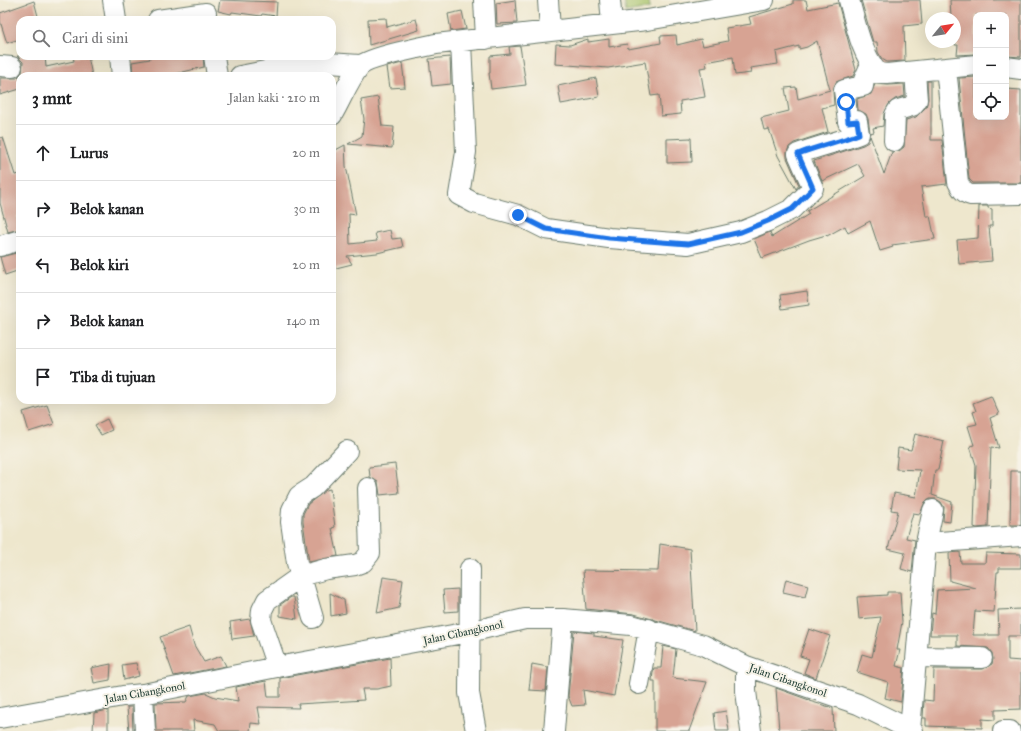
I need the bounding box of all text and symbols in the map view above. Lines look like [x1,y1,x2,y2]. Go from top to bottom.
north arrow [925,12,961,48]
map controls [973,12,1009,120]
button: + [973,12,1009,48]
search box [16,16,336,60]
icon: search [30,27,52,49]
text: Cari di sini [62,29,128,47]
button: − [973,48,1009,84]
button: locate [973,84,1009,120]
text: 3 mnt [32,88,72,109]
text: Jalan kaki · 210 m [228,90,320,106]
route start [837,93,855,111]
icon: ahead [32,142,54,164]
text: Lurus [70,144,108,162]
text: 20 m [292,145,320,161]
icon: right [32,198,54,220]
text: Belok kanan [70,200,144,218]
text: 30 m [294,201,320,217]
route end [509,206,527,224]
icon: left [32,254,54,276]
text: Belok kiri [70,256,129,274]
text: 20 m [292,257,320,273]
icon: right [32,310,54,332]
text: Belok kanan [70,312,144,330]
text: 140 m [286,313,320,329]
icon: arrive [32,366,54,388]
text: Tiba di tujuan [70,368,155,386]
street label: Jalan Cibangkonol [421,618,505,649]
street label: Jalan Cibangkonol [746,661,828,701]
street label: Jalan Cibangkonol [103,679,187,707]

